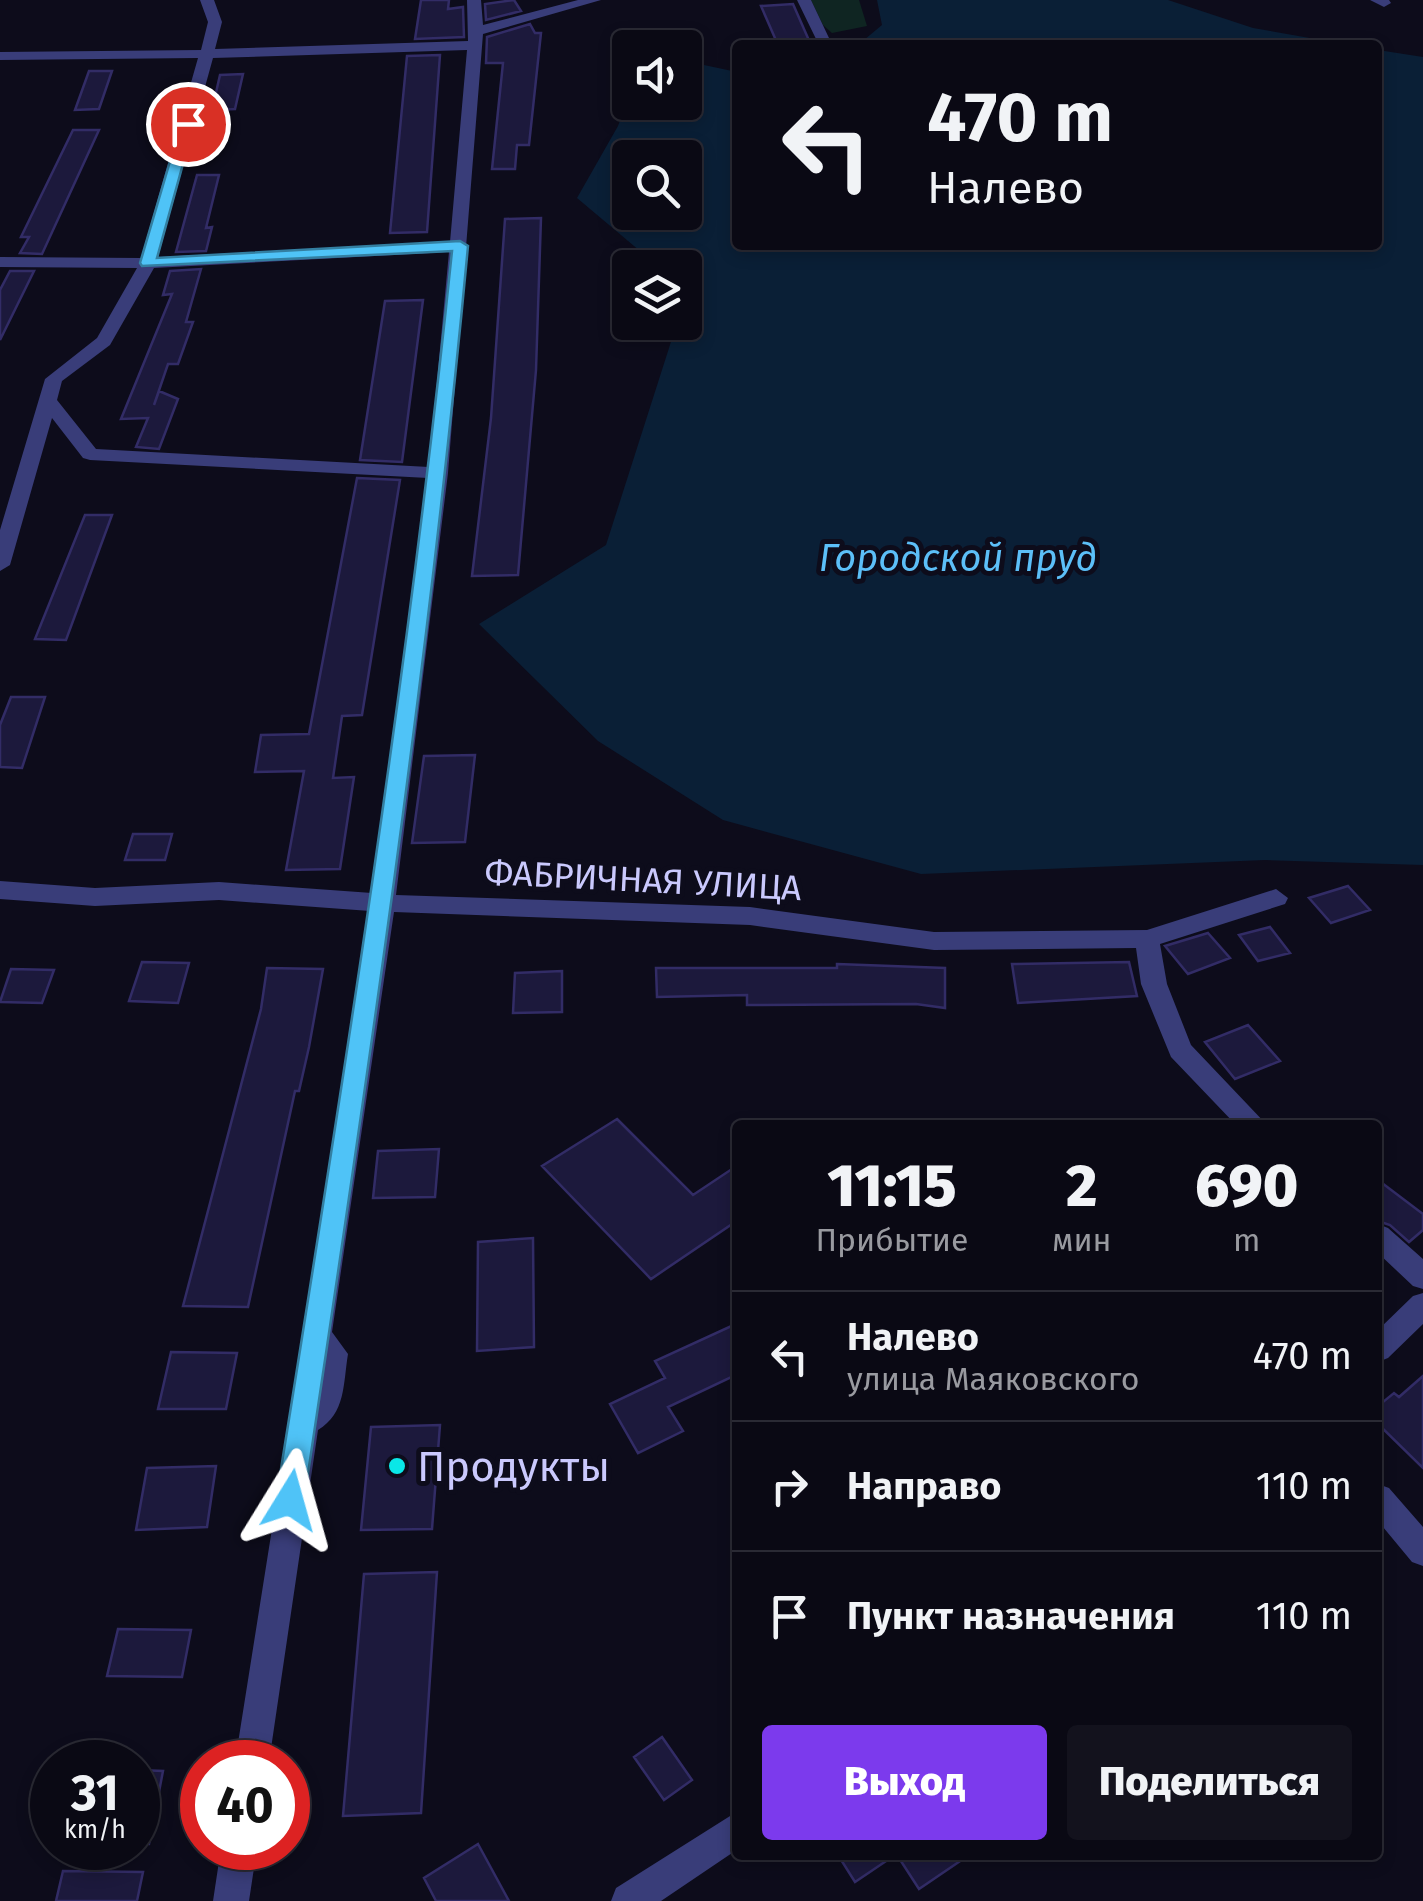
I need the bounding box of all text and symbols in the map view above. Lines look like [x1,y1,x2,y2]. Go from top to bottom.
map controls [612,30,702,340]
button: sound [612,30,702,120]
text: 470 m [927,76,1113,160]
icon: left [762,80,892,210]
pin [146,82,231,167]
icon: arrive [161,97,216,152]
button: search [612,140,702,230]
text: Налево [927,161,1084,215]
button: layers [612,250,702,340]
water label: Городской пруд [819,535,1097,581]
street label: ФАБРИЧНАЯ УЛИЦА [484,851,802,909]
text: 11:15 [827,1150,957,1222]
text: 2 [1066,1150,1097,1222]
text: 690 [1195,1150,1298,1222]
text: Прибытие [816,1221,968,1259]
text: мин [1052,1221,1112,1259]
text: m [1233,1221,1260,1259]
text: Налево [847,1314,979,1360]
icon: left [762,1329,817,1384]
text: 470 m [1252,1333,1352,1379]
text: улица Маяковского [847,1360,1139,1398]
place label: Продукты [417,1442,610,1492]
position arrow [238,1448,342,1552]
marker: Продукты [386,1455,408,1477]
icon: right [762,1459,817,1514]
text: Направо [847,1463,1001,1509]
text: 110 m [1256,1463,1352,1509]
icon: arrive [762,1589,817,1644]
text: Пункт назначения [847,1593,1175,1639]
text: 110 m [1256,1593,1352,1639]
button: Выход [762,1725,1047,1840]
button: Поделиться [1067,1725,1352,1840]
speed limit sign: 40 [180,1740,310,1870]
text: 31 [71,1763,119,1823]
text: km/h [64,1815,126,1845]

